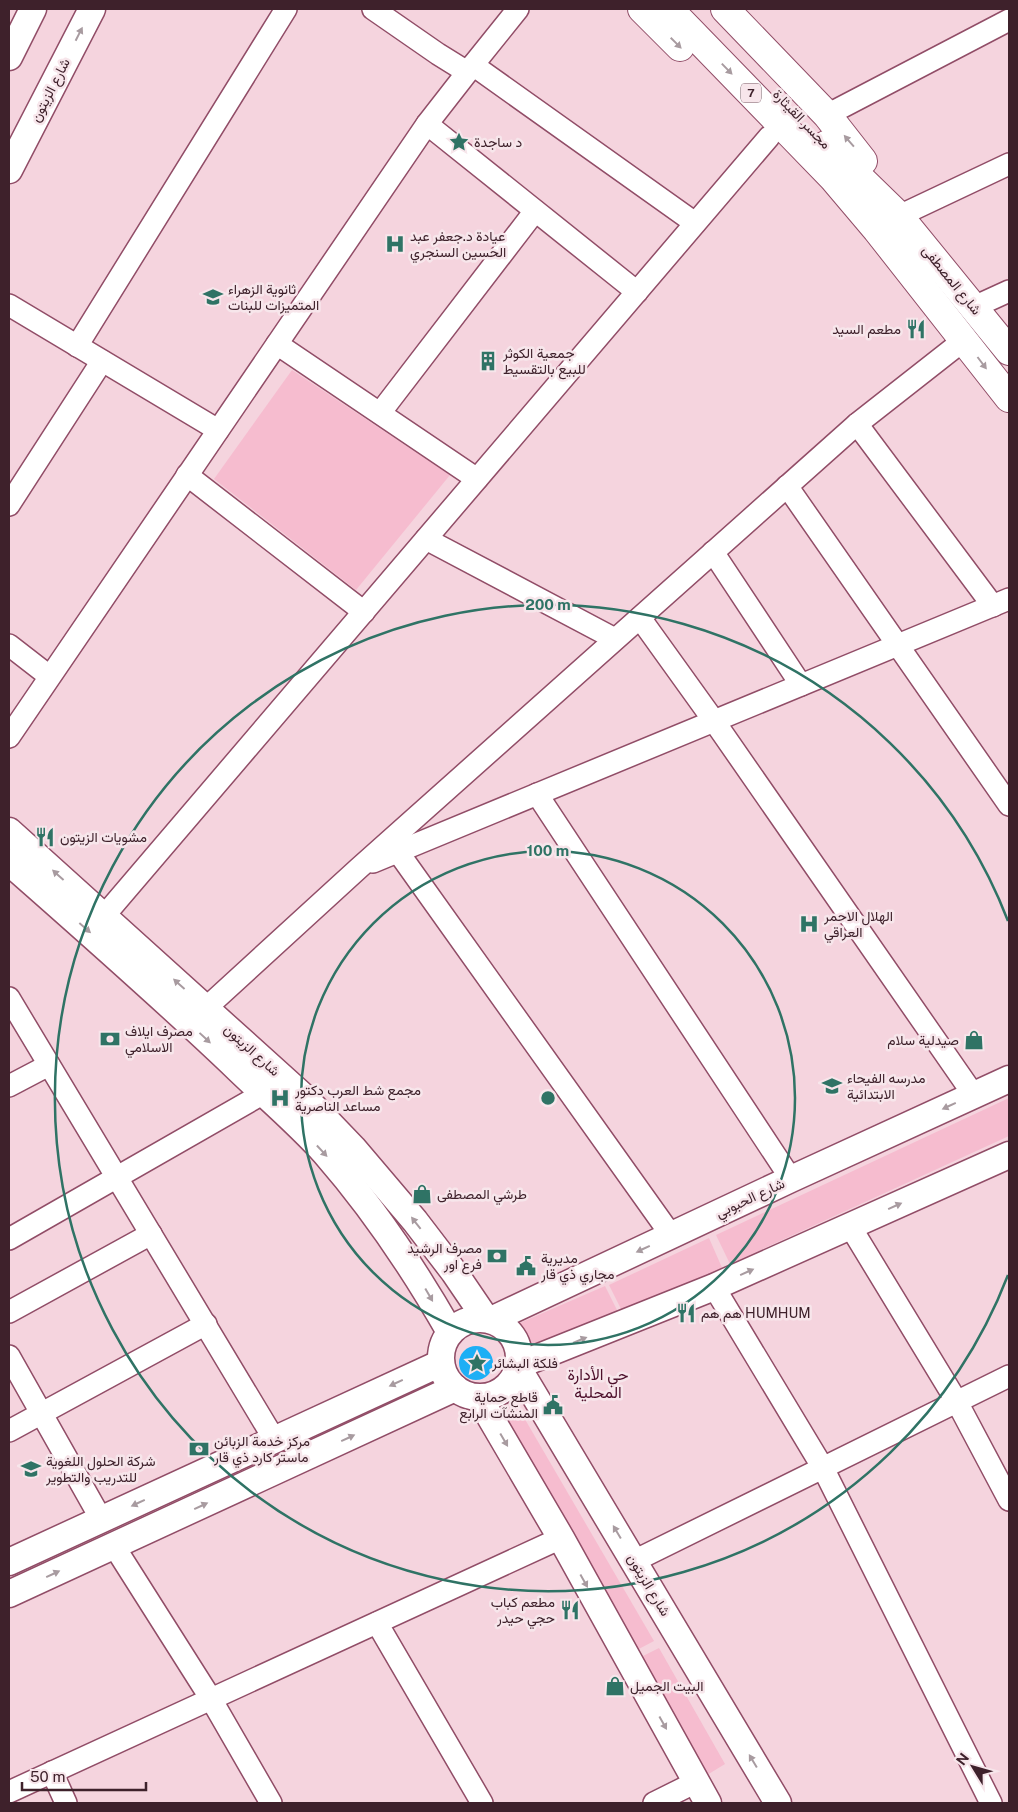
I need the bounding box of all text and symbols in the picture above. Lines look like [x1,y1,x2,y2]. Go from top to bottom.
one-way arrow [75,27,83,41]
one-way arrow [670,37,682,49]
street label: شارع الزيتون [27,55,76,126]
one-way arrow [721,63,733,75]
road number: 7 [741,84,761,102]
street label: مجسر القيثارة [769,86,834,153]
place icon: د ساجدة [448,131,470,153]
place label: د ساجدة [474,134,522,151]
one-way arrow [843,135,854,148]
place label: عيادة د.جعفر عبد الحسين السنجري [410,228,506,264]
hospital icon: عيادة د.جعفر عبد الحسين السنجري [384,233,406,255]
street label: شارع المصطفى [917,242,985,320]
place label: ثانوية الزهراء المتميزات للبنات [228,281,319,314]
school or university icon: ثانوية الزهراء المتميزات للبنات [202,286,224,308]
restaurant icon: مطعم السيد [905,318,927,340]
place label: مطعم السيد [832,321,901,338]
place label: جمعية الكوثر للبيع بالتقسيط [502,345,586,380]
building icon: جمعية الكوثر للبيع بالتقسيط [477,350,499,372]
one-way arrow [977,356,987,370]
text: 200 m [525,596,571,613]
restaurant icon: مشويات الزيتون [34,826,56,848]
place label: مشويات الزيتون [60,829,147,846]
text: 100 m [527,842,569,859]
one-way arrow [53,869,65,881]
place label: الهلال الاحمر العراقي [823,908,893,944]
hospital icon: الهلال الاحمر العراقي [798,913,820,935]
one-way arrow [78,923,91,934]
one-way arrow [173,978,186,989]
street label: شارع الزيتون [219,1021,283,1081]
place label: مصرف ايلاف الاسلامي [125,1023,193,1059]
bank icon: مصرف ايلاف الاسلامي [99,1028,121,1050]
shop icon: صيدلية سلام [963,1029,985,1051]
one-way arrow [199,1032,211,1044]
place label: صيدلية سلام [887,1032,959,1049]
place label: مدرسه الفيحاء الابتدائية [847,1070,926,1103]
school or university icon: مدرسه الفيحاء الابتدائية [821,1075,843,1097]
place label: مجمع شط العرب دكتور مساعد الناصرية [294,1082,421,1115]
hospital icon: مجمع شط العرب دكتور مساعد الناصرية [269,1087,291,1109]
centre of rings [539,1089,557,1107]
one-way arrow [942,1102,956,1110]
one-way arrow [316,1144,328,1156]
street label: شارع الحبوبي [713,1175,789,1225]
shop icon: طرشي المصطفى [411,1183,433,1205]
place label: طرشي المصطفى [437,1186,527,1206]
one-way arrow [888,1201,902,1209]
one-way arrow [411,1217,422,1230]
place label: مصرف الرشيد فرع اور [407,1240,482,1275]
bank icon: مصرف الرشيد فرع اور [486,1245,508,1267]
one-way arrow [636,1245,650,1253]
place label: مديرية مجاري ذي قار [540,1250,615,1286]
public building icon: مديرية مجاري ذي قار [515,1255,537,1277]
one-way arrow [740,1268,754,1276]
one-way arrow [424,1288,433,1302]
restaurant icon: هم هم HUMHUM [675,1302,697,1324]
place label: هم هم HUMHUM [701,1305,811,1322]
one-way arrow [573,1336,588,1343]
place icon: فلكة البشائر [466,1352,488,1374]
place label: فلكة البشائر [491,1355,558,1372]
district label: حي الأدارة المحلية [568,1365,629,1402]
one-way arrow [389,1380,403,1388]
place label: قاطع حماية المنشآت الرابع [459,1389,538,1424]
public building icon: قاطع حماية المنشآت الرابع [542,1394,564,1416]
place label: مركز خدمة الزبائن ماستر كارد ذي قار [213,1433,310,1469]
one-way arrow [341,1433,355,1441]
one-way arrow [500,1433,508,1447]
bank icon: مركز خدمة الزبائن ماستر كارد ذي قار [188,1438,210,1460]
place label: شركة الحلول اللغوية للتدريب والتطوير [45,1453,155,1486]
school or university icon: شركة الحلول اللغوية للتدريب والتطوير [20,1458,42,1480]
one-way arrow [130,1498,145,1507]
one-way arrow [194,1502,208,1510]
one-way arrow [612,1525,621,1538]
street label: شارع الزيتون [622,1551,674,1620]
one-way arrow [46,1570,60,1578]
one-way arrow [580,1574,589,1588]
place label: مطعم كباب حجي حيدر [491,1594,555,1630]
restaurant icon: مطعم كباب حجي حيدر [559,1599,581,1621]
shop icon: البيت الجميل [604,1675,626,1697]
place label: البيت الجميل [630,1678,703,1695]
one-way arrow [659,1716,667,1731]
north arrow [948,1742,998,1792]
text: N [953,1750,972,1768]
one-way arrow [749,1755,758,1768]
scale bar [22,1760,146,1792]
text: 50 m [30,1768,65,1785]

